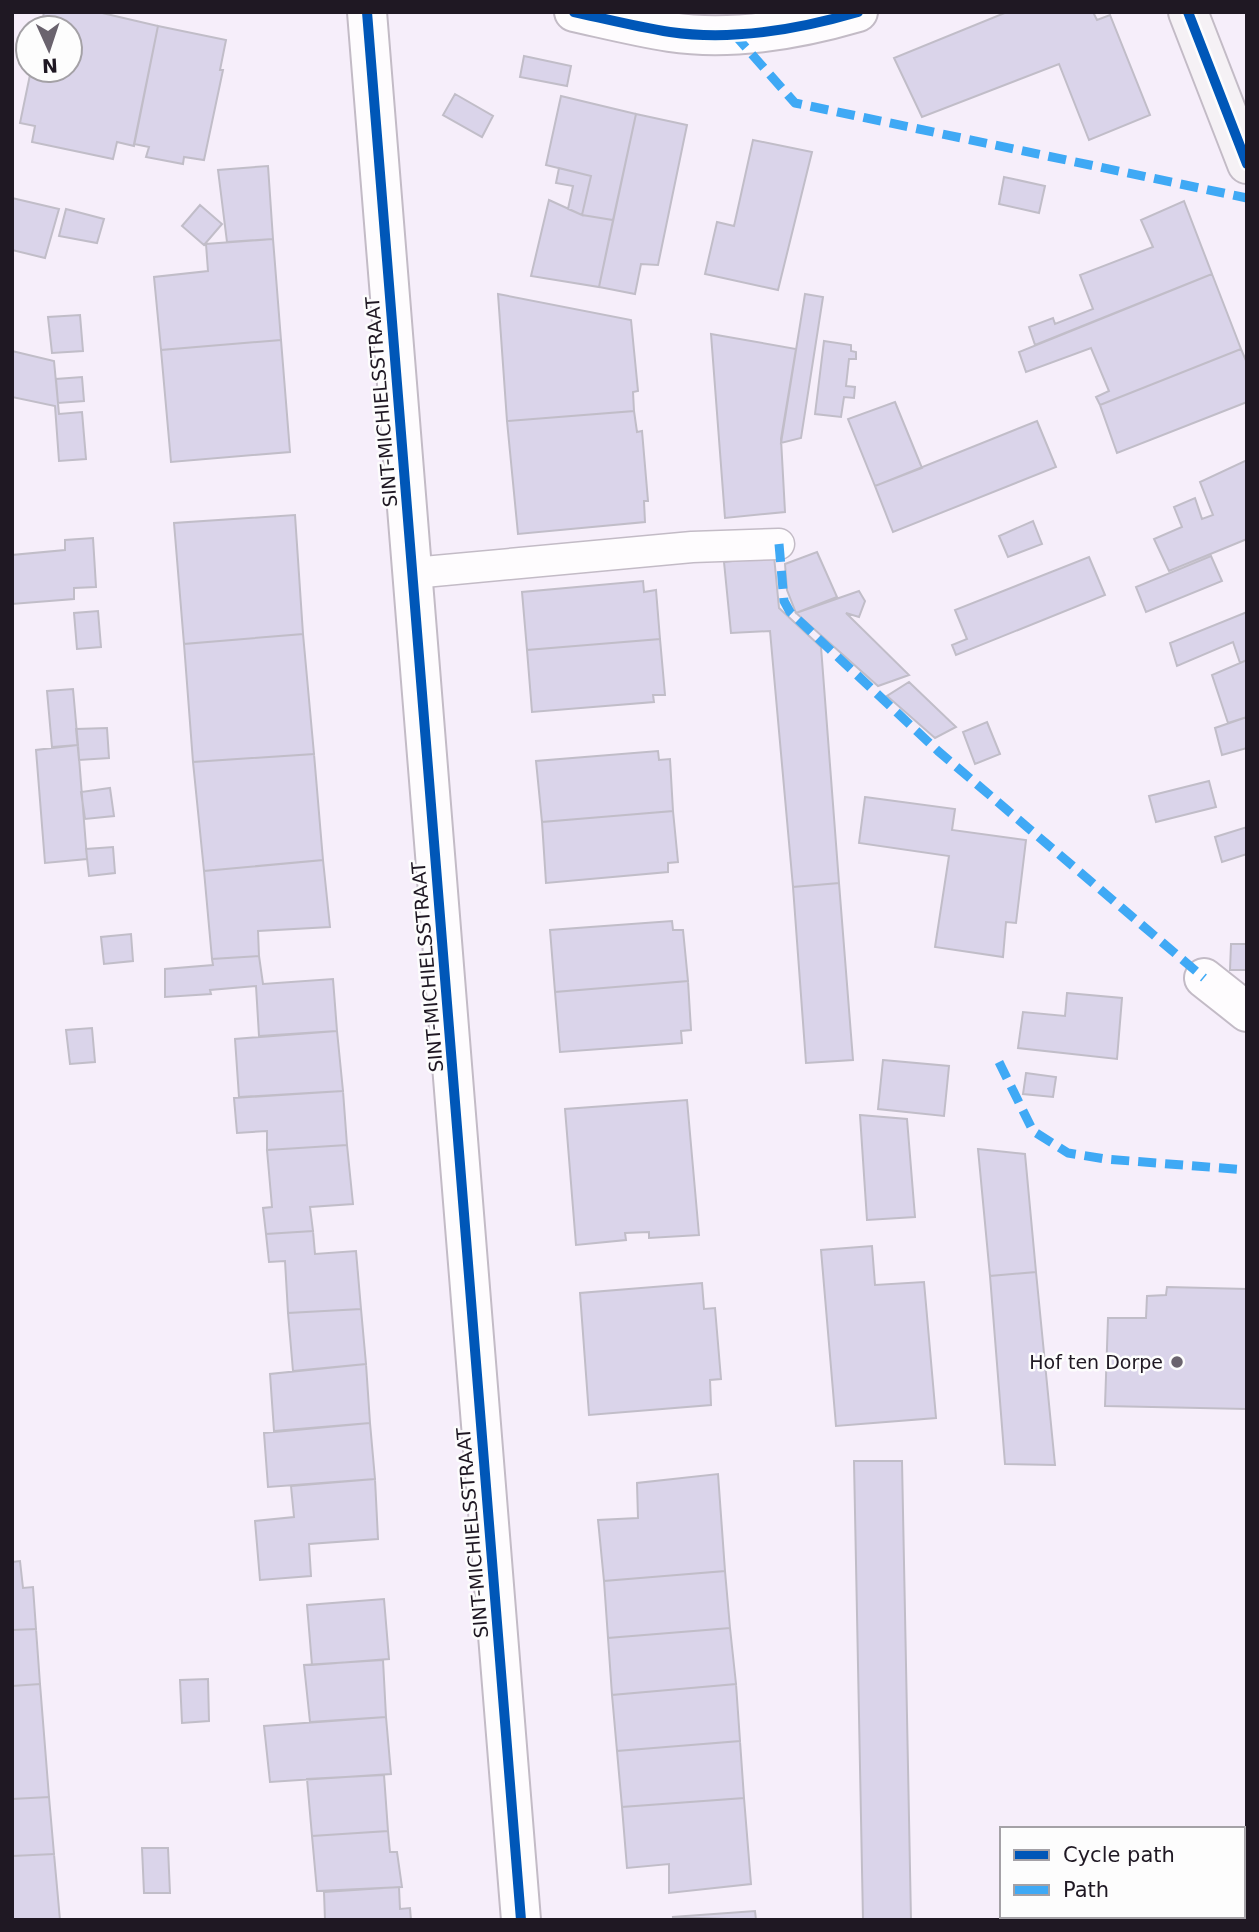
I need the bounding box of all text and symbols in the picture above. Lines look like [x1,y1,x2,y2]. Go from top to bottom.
north arrow [14,14,84,84]
text: N [41,55,58,77]
street label: SINT-MICHIELSSTRAAT [361,295,401,508]
street label: SINT-MICHIELSSTRAAT [407,860,447,1073]
place label: Hof ten Dorpe [1029,1351,1163,1373]
marker: Hof ten Dorpe [1169,1354,1185,1370]
street label: SINT-MICHIELSSTRAAT [452,1426,492,1639]
legend [1000,1827,1245,1918]
text: Cycle path [1063,1843,1175,1867]
text: Path [1063,1878,1109,1902]

